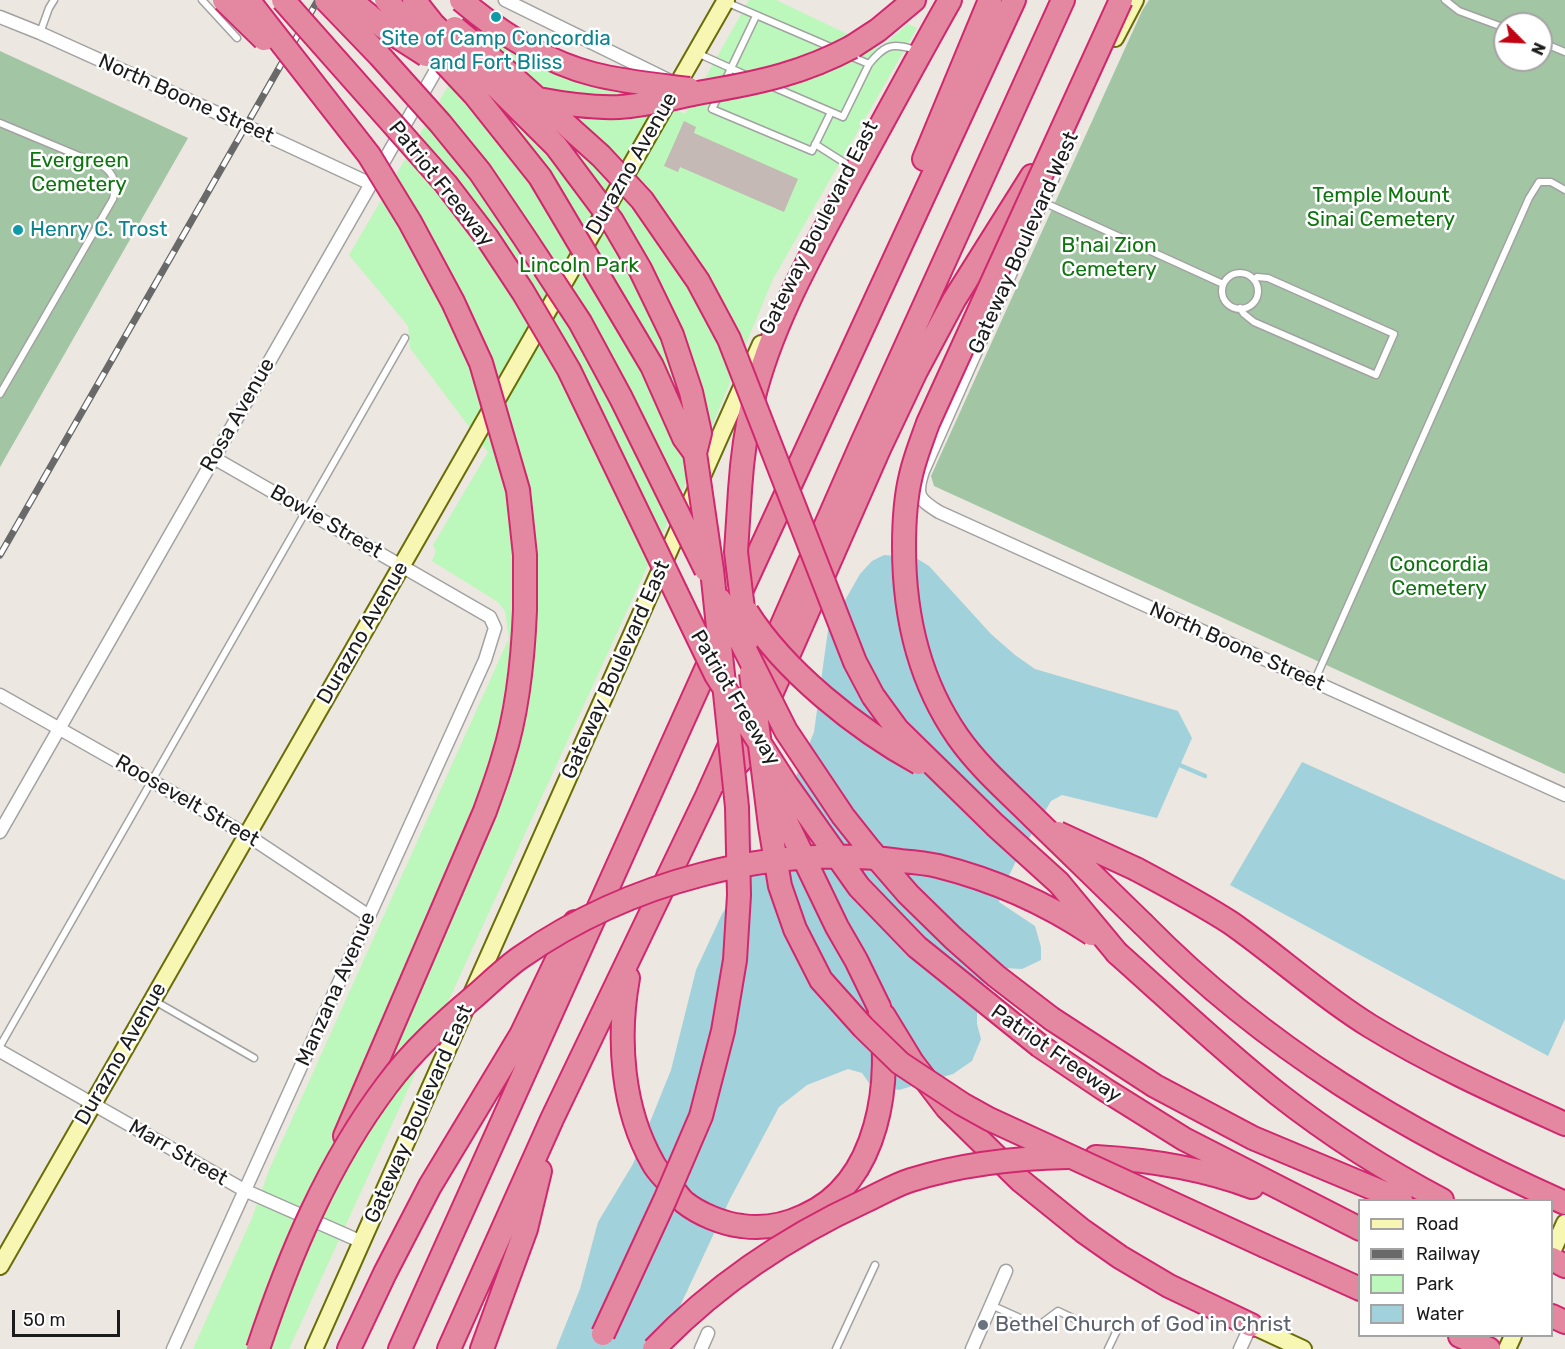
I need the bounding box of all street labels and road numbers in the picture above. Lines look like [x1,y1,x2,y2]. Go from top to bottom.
street label: North Boone Street [94,49,278,149]
street label: Durazno Avenue [581,88,683,240]
street label: Patriot Freeway [383,116,499,252]
street label: Gateway Boulevard East [754,117,884,339]
street label: Gateway Boulevard West [964,128,1084,358]
street label: Rosa Avenue [195,354,281,476]
street label: Bowie Street [265,480,387,564]
street label: Durazno Avenue [312,557,414,709]
street label: Gateway Boulevard East [556,557,676,783]
street label: North Boone Street [1145,597,1329,697]
street label: Patriot Freeway [685,626,785,770]
street label: Roosevelt Street [111,750,263,852]
street label: Manzana Avenue [291,908,381,1070]
street label: Durazno Avenue [70,978,172,1130]
street label: Patriot Freeway [986,1000,1126,1108]
street label: Gateway Boulevard East [359,1001,479,1227]
street label: Marr Street [124,1115,232,1191]

